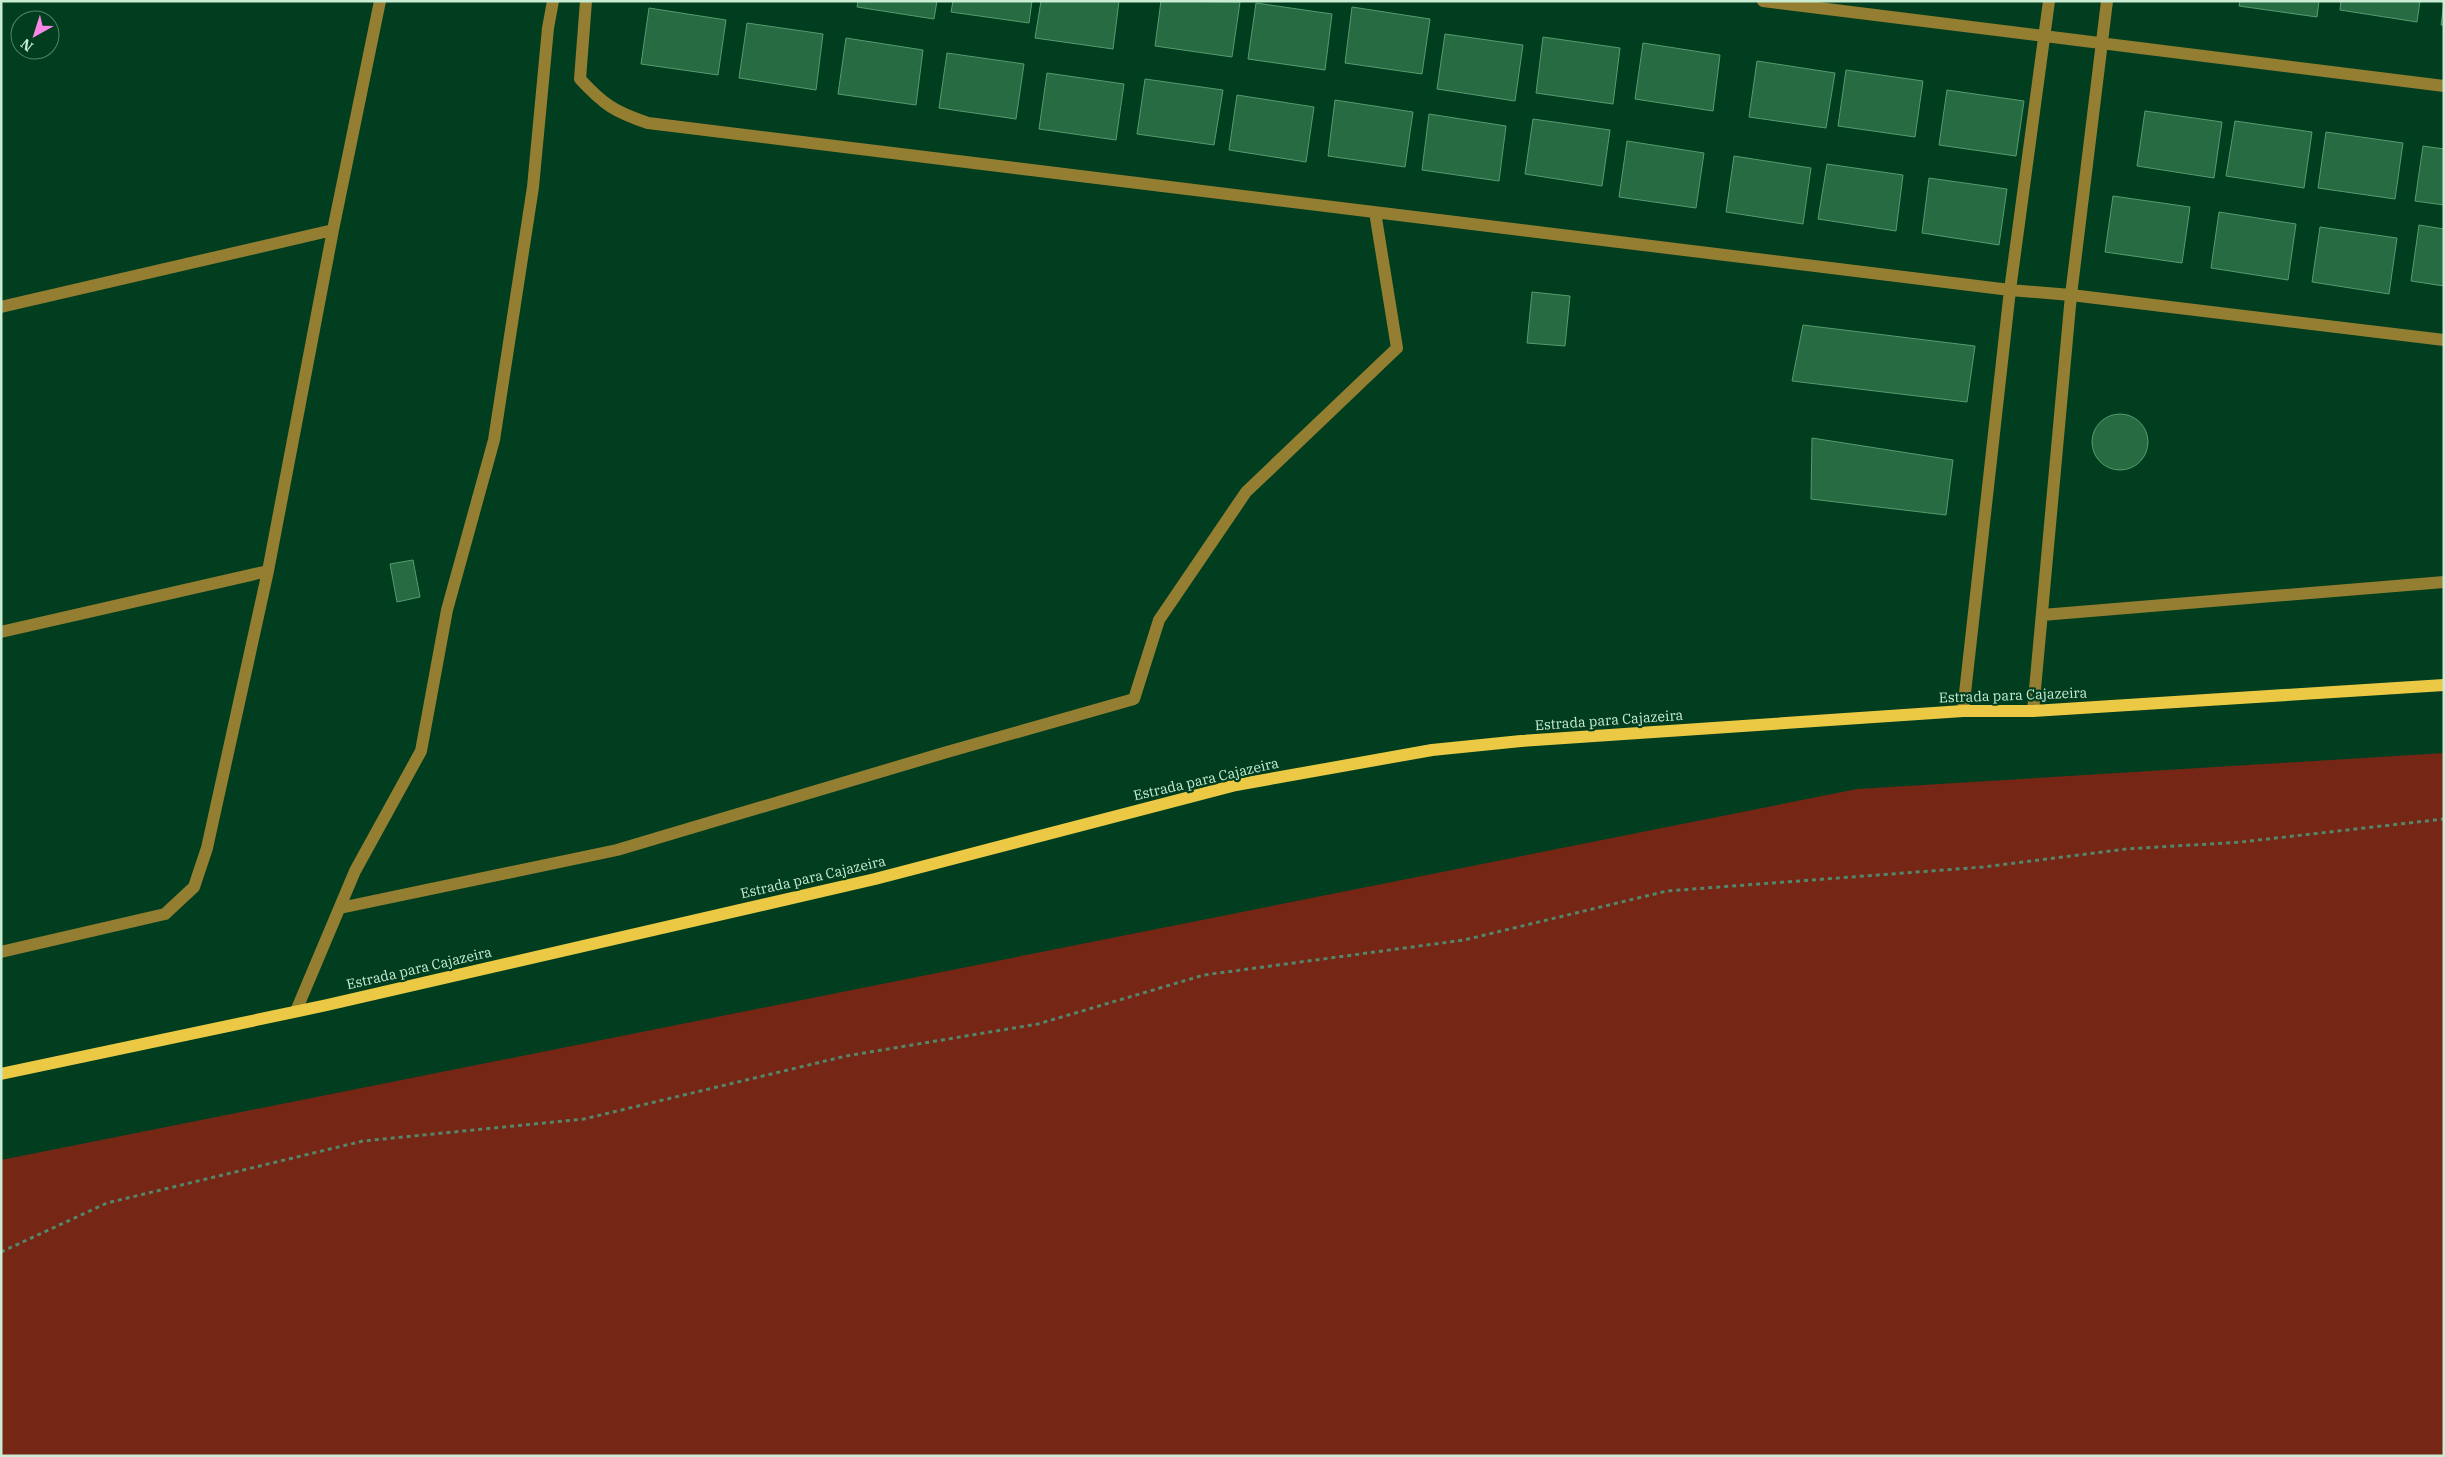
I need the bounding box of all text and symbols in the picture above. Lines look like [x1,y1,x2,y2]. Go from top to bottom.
north arrow [10,10,60,60]
text: N [17,35,37,56]
street label: Estrada para Cajazeira [1938,683,2088,707]
street label: Estrada para Cajazeira [1534,706,1684,734]
street label: Estrada para Cajazeira [1132,753,1281,804]
street label: Estrada para Cajazeira [739,851,888,902]
street label: Estrada para Cajazeira [345,942,494,993]

